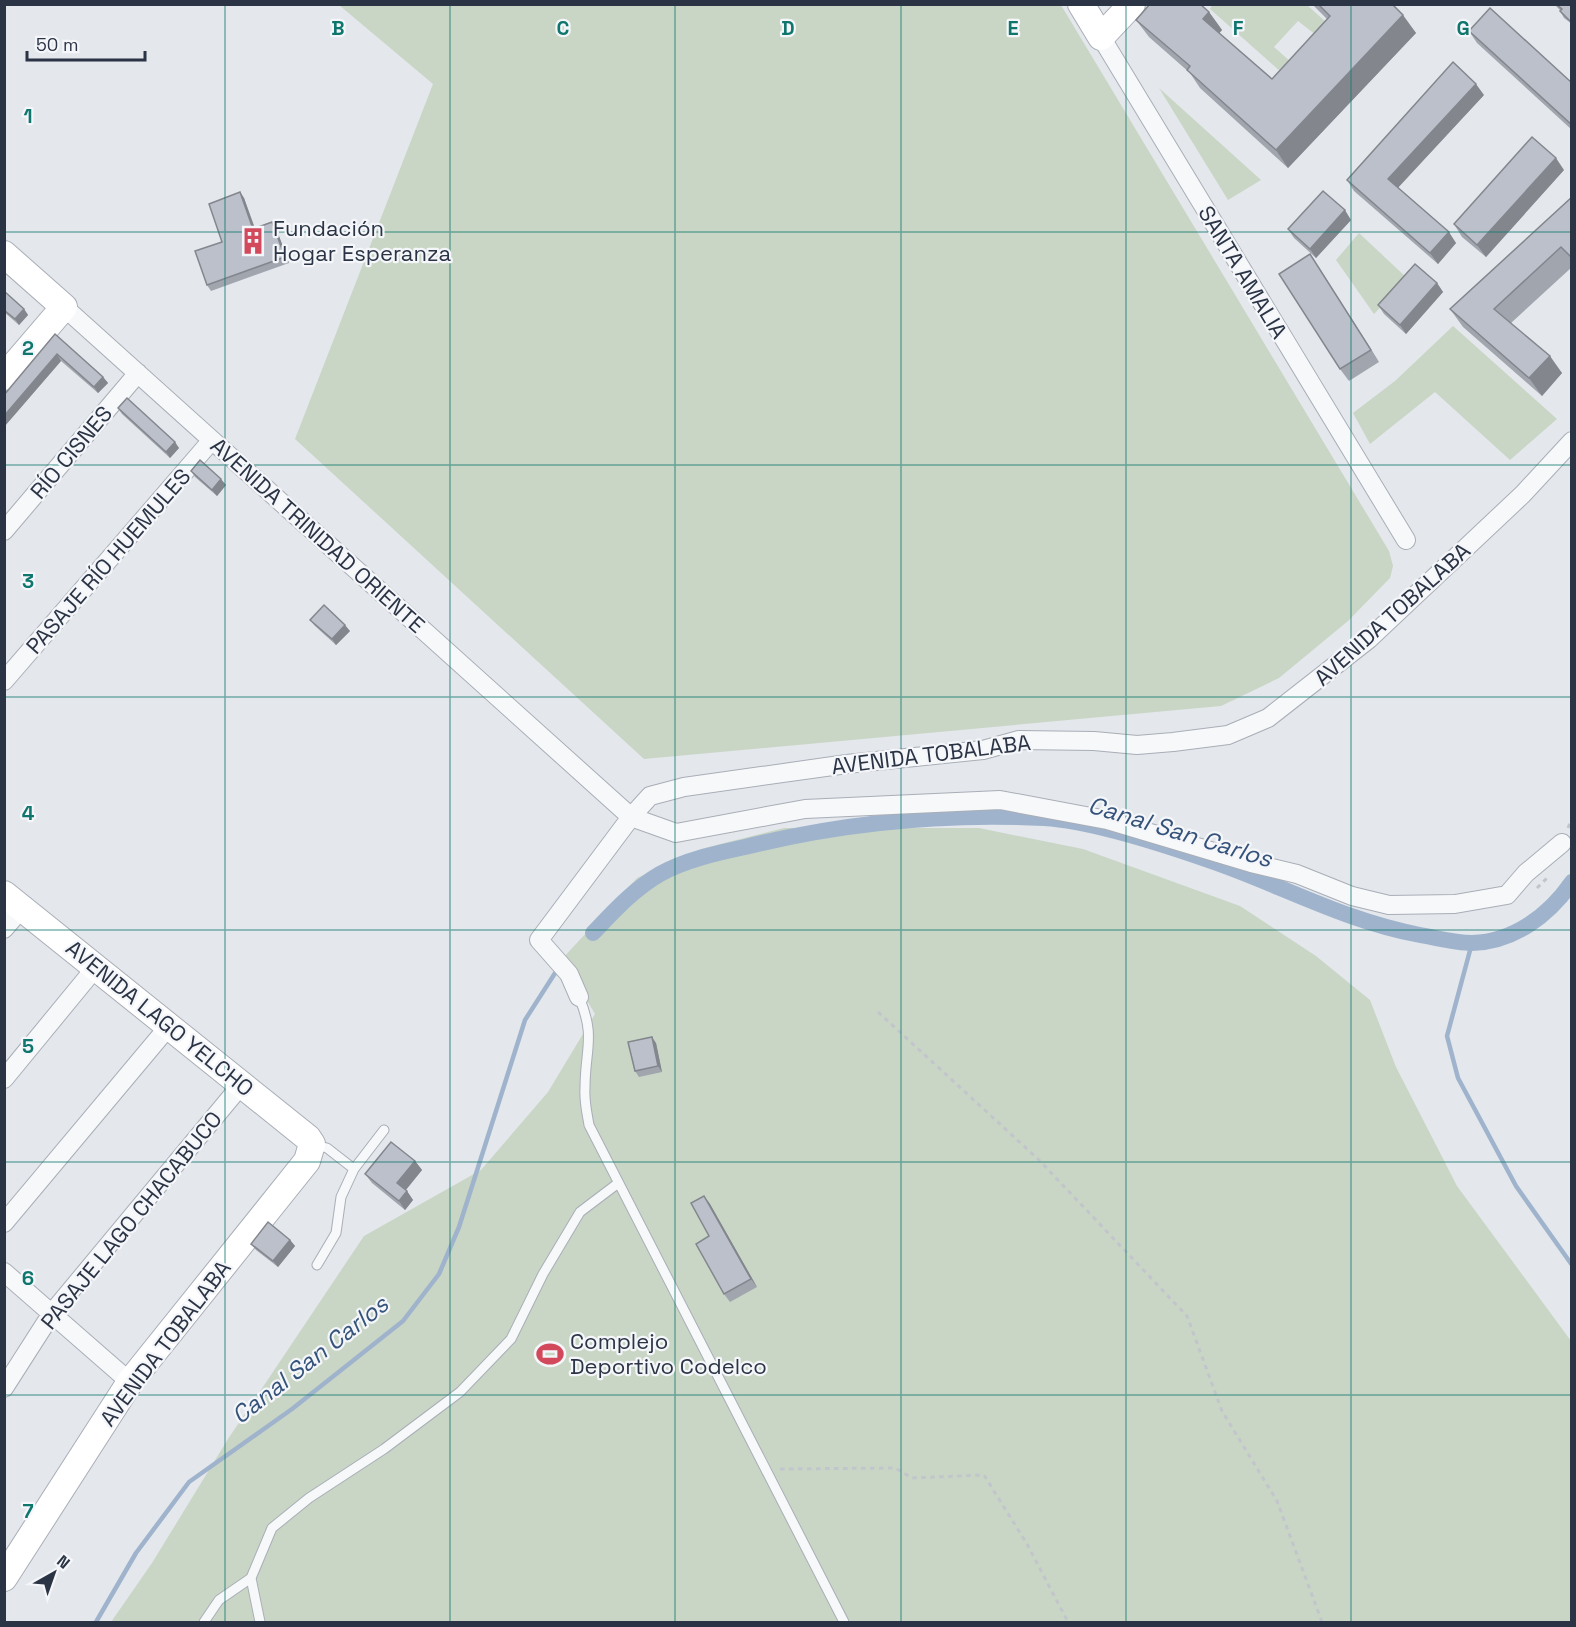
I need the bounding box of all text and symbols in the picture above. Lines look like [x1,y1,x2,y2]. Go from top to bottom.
text: B [331,15,345,41]
text: C [557,15,570,41]
text: D [781,15,795,41]
text: E [1007,15,1019,41]
text: F [1233,15,1244,41]
text: G [1456,15,1470,41]
scale bar [27,24,146,62]
text: 50 m [36,33,78,56]
text: 1 [23,103,33,129]
street label: SANTA AMALIA [1192,200,1294,344]
place label: Fundación Hogar Esperanza [273,214,451,267]
building icon: Fundación Hogar Esperanza [238,226,268,256]
text: 2 [22,335,34,361]
street label: RÍO CISNES [24,400,118,504]
street label: AVENIDA TRINIDAD ORIENTE [205,431,431,639]
street label: PASAJE RÍO HUEMULES [20,462,196,660]
street label: AVENIDA TOBALABA [1308,536,1476,692]
text: 3 [22,568,34,594]
street label: AVENIDA TOBALABA [830,728,1032,780]
water label: Canal San Carlos [1084,789,1277,875]
text: 4 [22,800,35,826]
street label: AVENIDA LAGO YELCHO [61,934,259,1102]
text: 5 [22,1033,34,1059]
street label: PASAJE LAGO CHACABUCO [34,1105,228,1335]
street label: AVENIDA TOBALABA [93,1254,237,1432]
text: 6 [22,1265,34,1291]
water label: Canal San Carlos [225,1288,395,1431]
place label: Complejo Deportivo Codelco [570,1327,767,1380]
sports icon: Complejo Deportivo Codelco [535,1339,565,1369]
text: 7 [22,1498,34,1524]
north arrow [24,1543,84,1603]
text: N [52,1550,74,1573]

